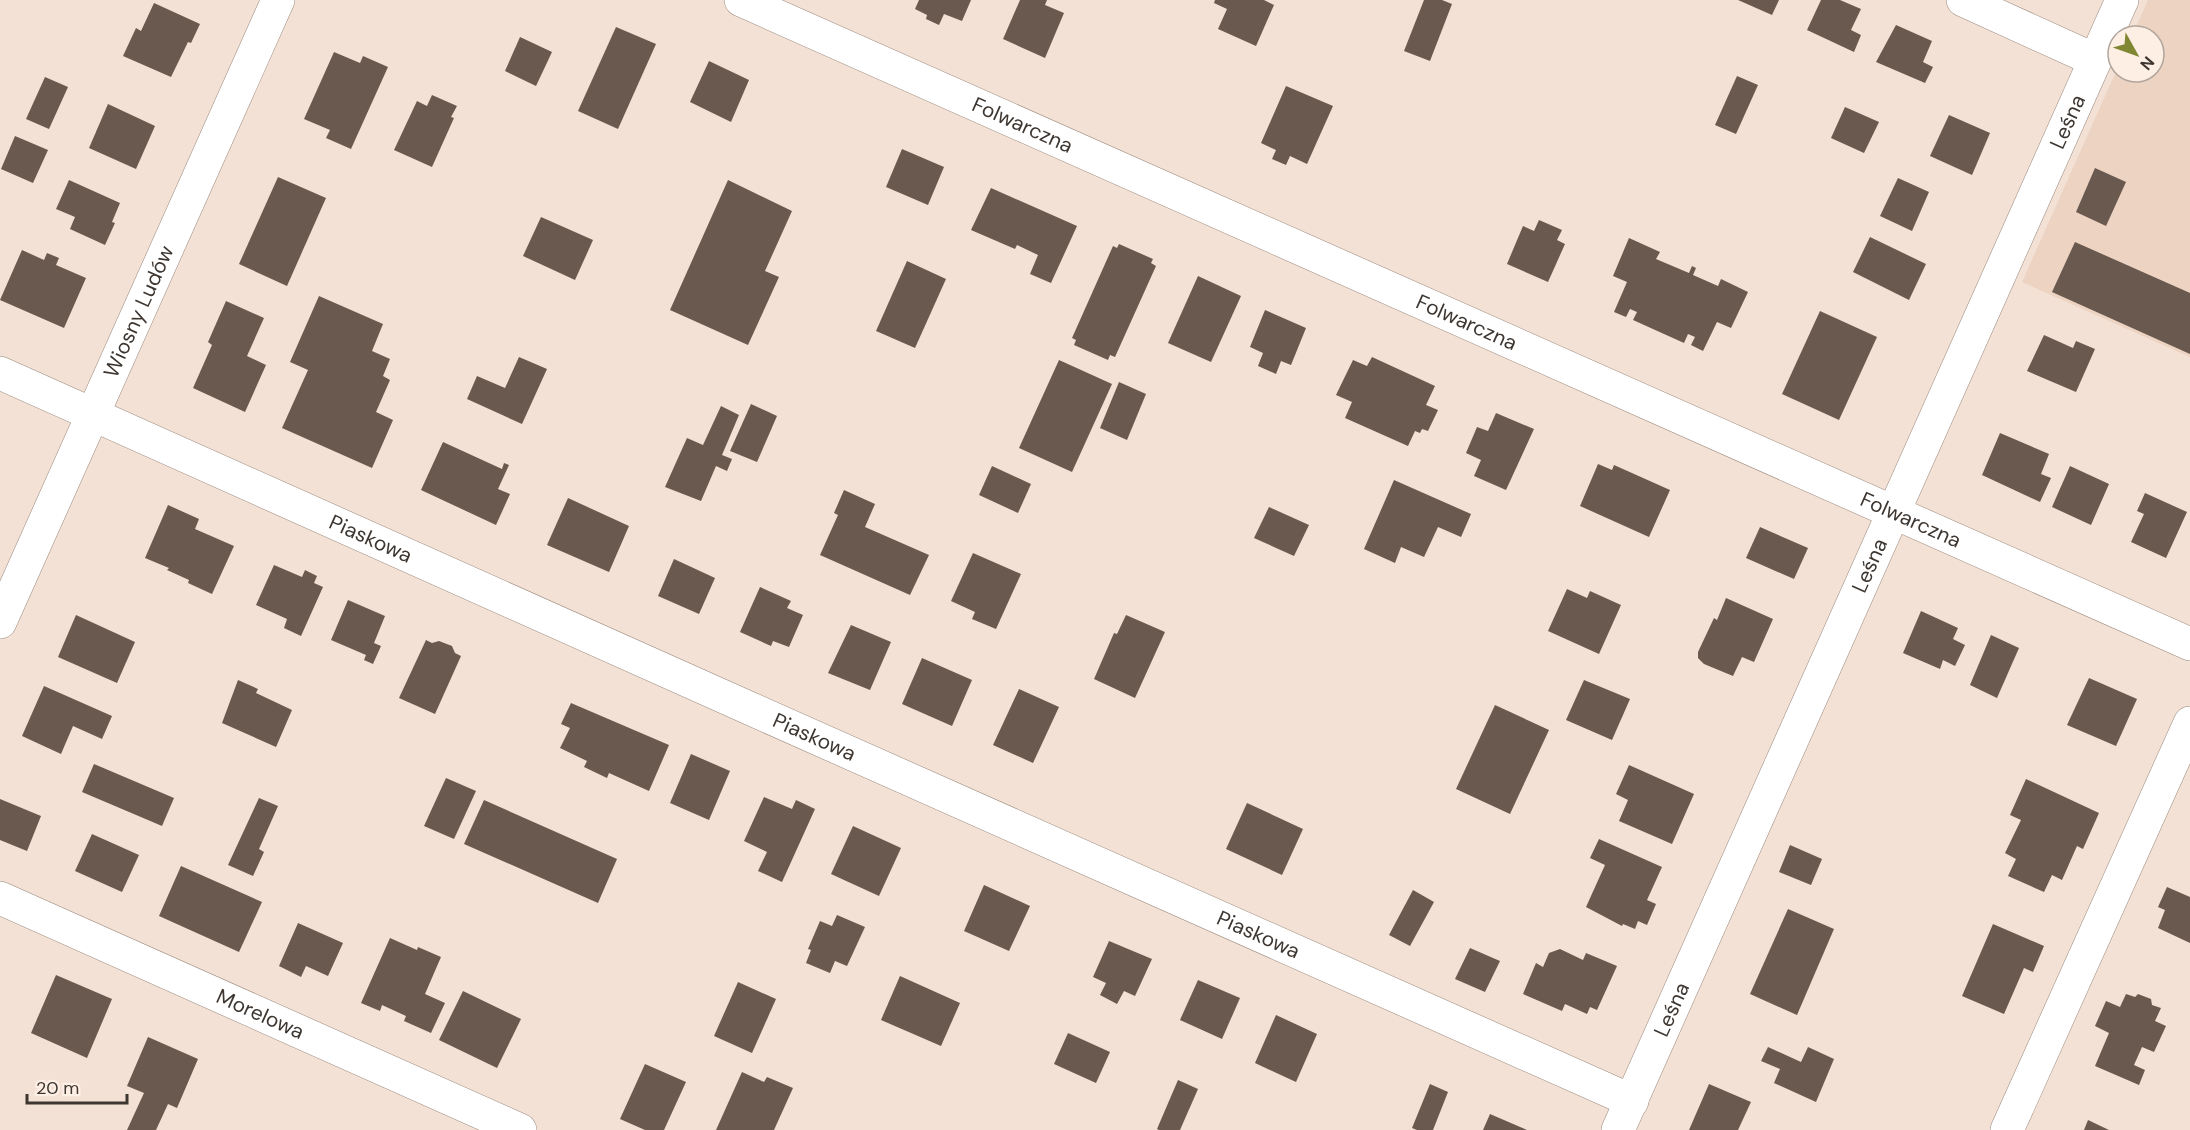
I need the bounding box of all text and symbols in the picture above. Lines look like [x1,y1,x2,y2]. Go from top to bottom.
north arrow [2106,24,2166,84]
text: N [2135,52,2159,75]
street label: Folwarczna [968,90,1077,160]
street label: Leśna [2043,90,2092,153]
street label: Wiosny Ludów [97,241,180,382]
street label: Folwarczna [1412,288,1521,357]
street label: Folwarczna [1856,485,1966,554]
street label: Piaskowa [325,508,417,570]
street label: Leśna [1845,534,1894,597]
street label: Piaskowa [768,706,860,768]
street label: Piaskowa [1212,904,1304,965]
street label: Leśna [1647,978,1696,1041]
street label: Morelowa [212,982,309,1046]
scale bar [27,1067,128,1105]
text: 20 m [36,1076,79,1100]

